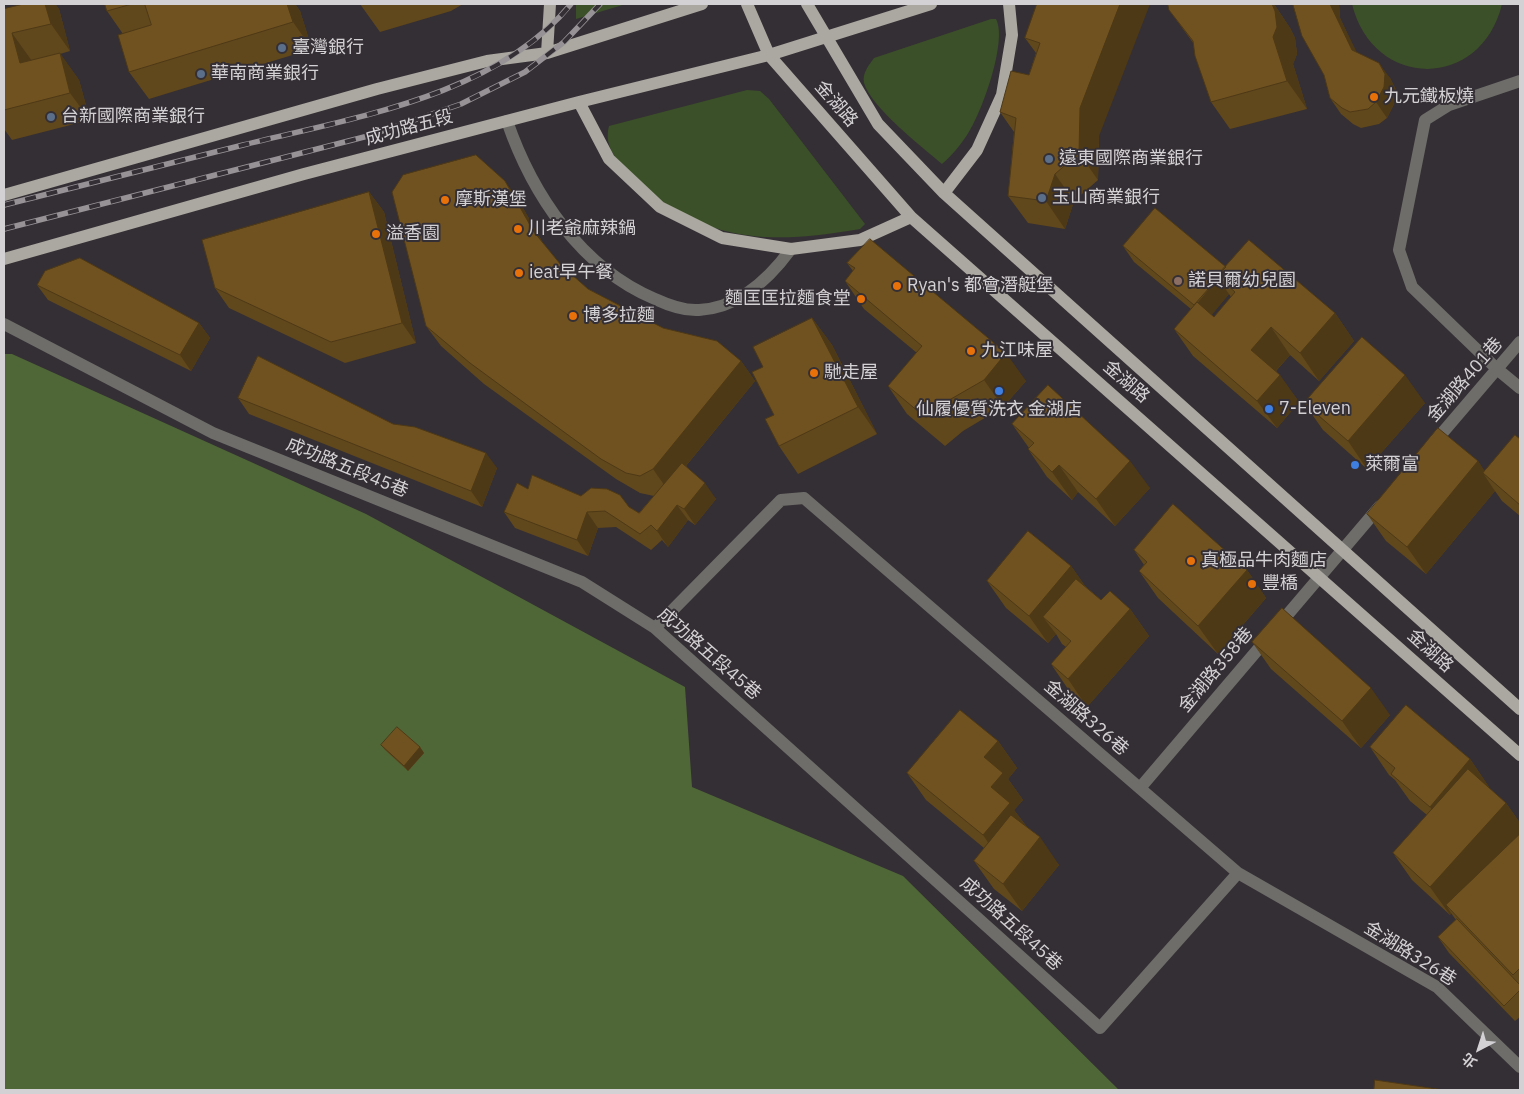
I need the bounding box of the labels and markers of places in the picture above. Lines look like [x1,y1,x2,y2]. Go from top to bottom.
place label: 臺灣銀行 [292,37,364,59]
marker: 臺灣銀行 [276,42,288,54]
place label: 華南商業銀行 [211,63,319,85]
marker: 華南商業銀行 [195,68,207,80]
place label: 九元鐵板燒 [1384,86,1474,108]
marker: 九元鐵板燒 [1368,91,1380,103]
place label: 台新國際商業銀行 [61,106,205,128]
marker: 台新國際商業銀行 [45,111,57,123]
place label: 遠東國際商業銀行 [1059,148,1203,170]
marker: 遠東國際商業銀行 [1043,153,1055,165]
place label: 玉山商業銀行 [1052,187,1160,209]
place label: 摩斯漢堡 [455,189,527,211]
marker: 玉山商業銀行 [1036,192,1048,204]
marker: 摩斯漢堡 [439,194,451,206]
place label: 川老爺麻辣鍋 [528,218,636,240]
place label: 溢香園 [386,223,440,245]
marker: 川老爺麻辣鍋 [512,223,524,235]
marker: 溢香園 [370,228,382,240]
place label: ieat早午餐 [529,262,613,284]
marker: ieat早午餐 [513,267,525,279]
place label: 諾貝爾幼兒園 [1188,270,1296,292]
place label: Ryan's 都會潛艇堡 [907,275,1054,297]
marker: 諾貝爾幼兒園 [1172,275,1184,287]
marker: Ryan's 都會潛艇堡 [891,280,903,292]
place label: 麵匡匡拉麵食堂 [725,288,851,310]
marker: 麵匡匡拉麵食堂 [855,293,867,305]
place label: 博多拉麵 [583,305,655,327]
marker: 博多拉麵 [567,310,579,322]
place label: 九江味屋 [981,340,1053,362]
marker: 九江味屋 [965,345,977,357]
place label: 馳走屋 [824,362,878,384]
marker: 馳走屋 [808,367,820,379]
marker: 仙履優質洗衣 金湖店 [993,385,1005,397]
place label: 7-Eleven [1279,398,1351,420]
place label: 仙履優質洗衣 金湖店 [916,399,1082,421]
marker: 7-Eleven [1263,403,1275,415]
place label: 萊爾富 [1365,454,1419,476]
marker: 萊爾富 [1349,459,1361,471]
place label: 真極品牛肉麵店 [1201,550,1327,572]
marker: 真極品牛肉麵店 [1185,555,1197,567]
place label: 豐橋 [1262,573,1298,595]
marker: 豐橋 [1246,578,1258,590]

